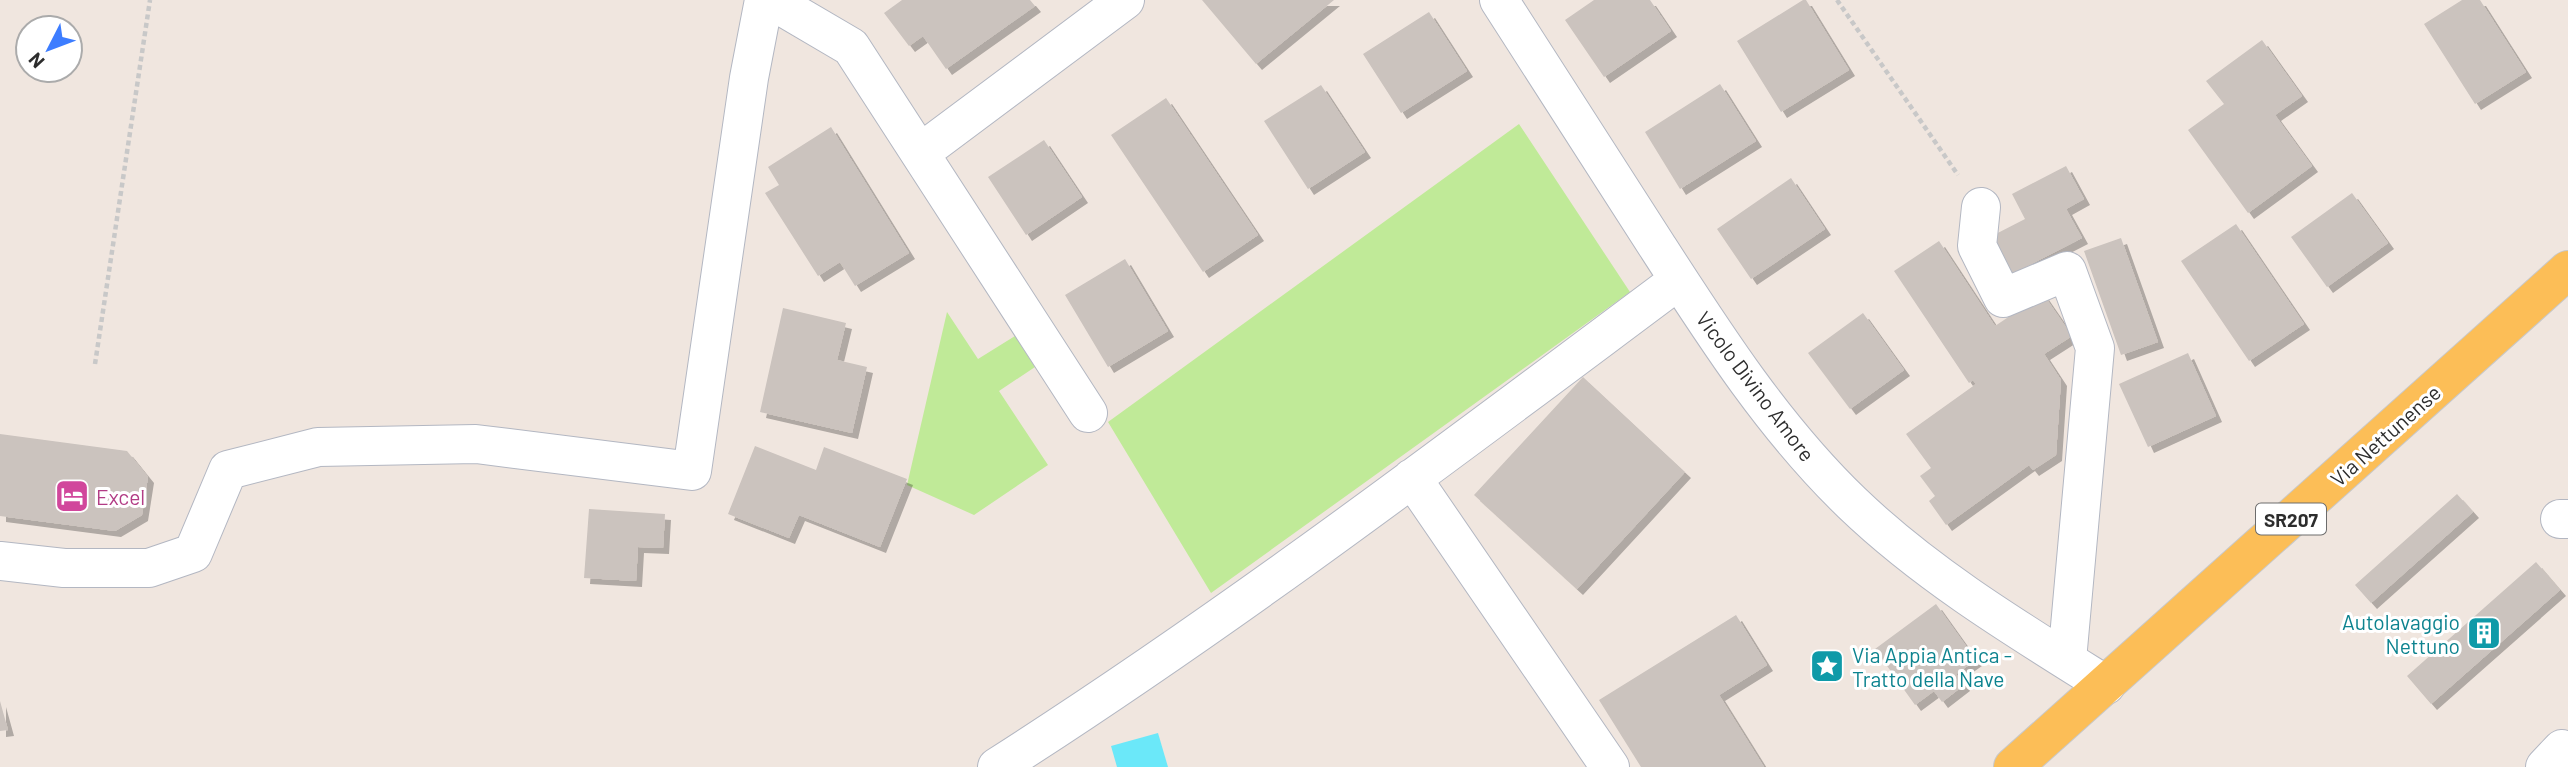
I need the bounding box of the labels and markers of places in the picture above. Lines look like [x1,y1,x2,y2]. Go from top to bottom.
hotel icon: Excel [53,477,91,515]
place label: Excel [96,484,145,509]
place label: Autolavaggio Nettuno [2342,609,2460,658]
building icon: Autolavaggio Nettuno [2465,614,2503,652]
place label: Via Appia Antica - Tratto della Nave [1852,642,2012,691]
place icon: Via Appia Antica - Tratto della Nave [1808,647,1846,685]

